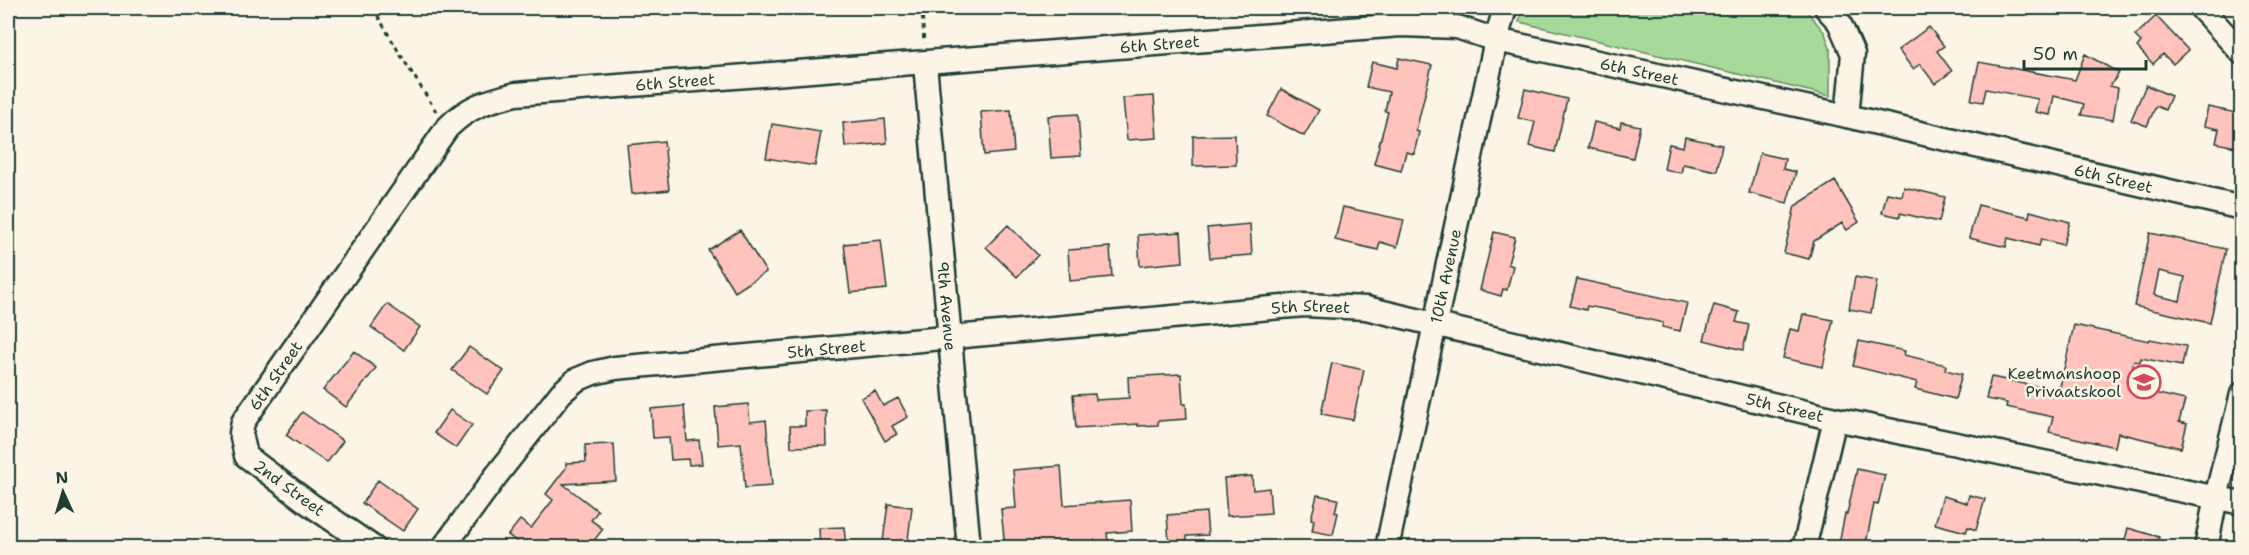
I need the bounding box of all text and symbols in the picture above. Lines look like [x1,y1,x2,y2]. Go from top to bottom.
street label: 6th Street [1119,30,1200,57]
scale bar [2024,33,2146,71]
text: 50 m [2033,42,2078,66]
street label: 6th Street [1598,52,1681,90]
street label: 6th Street [634,68,716,95]
street label: 6th Street [2072,159,2155,197]
street label: 10th Avenue [1425,227,1466,325]
street label: 9th Avenue [932,260,962,352]
street label: 5th Street [1270,294,1351,318]
street label: 5th Street [786,335,867,363]
street label: 6th Street [244,337,307,414]
place label: Keetmanshoop Privaatskool [2008,363,2121,402]
school or university icon: Keetmanshoop Privaatskool [2126,364,2162,400]
street label: 5th Street [1744,388,1826,426]
street label: 2nd Street [249,455,329,521]
north arrow [33,462,93,522]
text: N [55,467,69,488]

